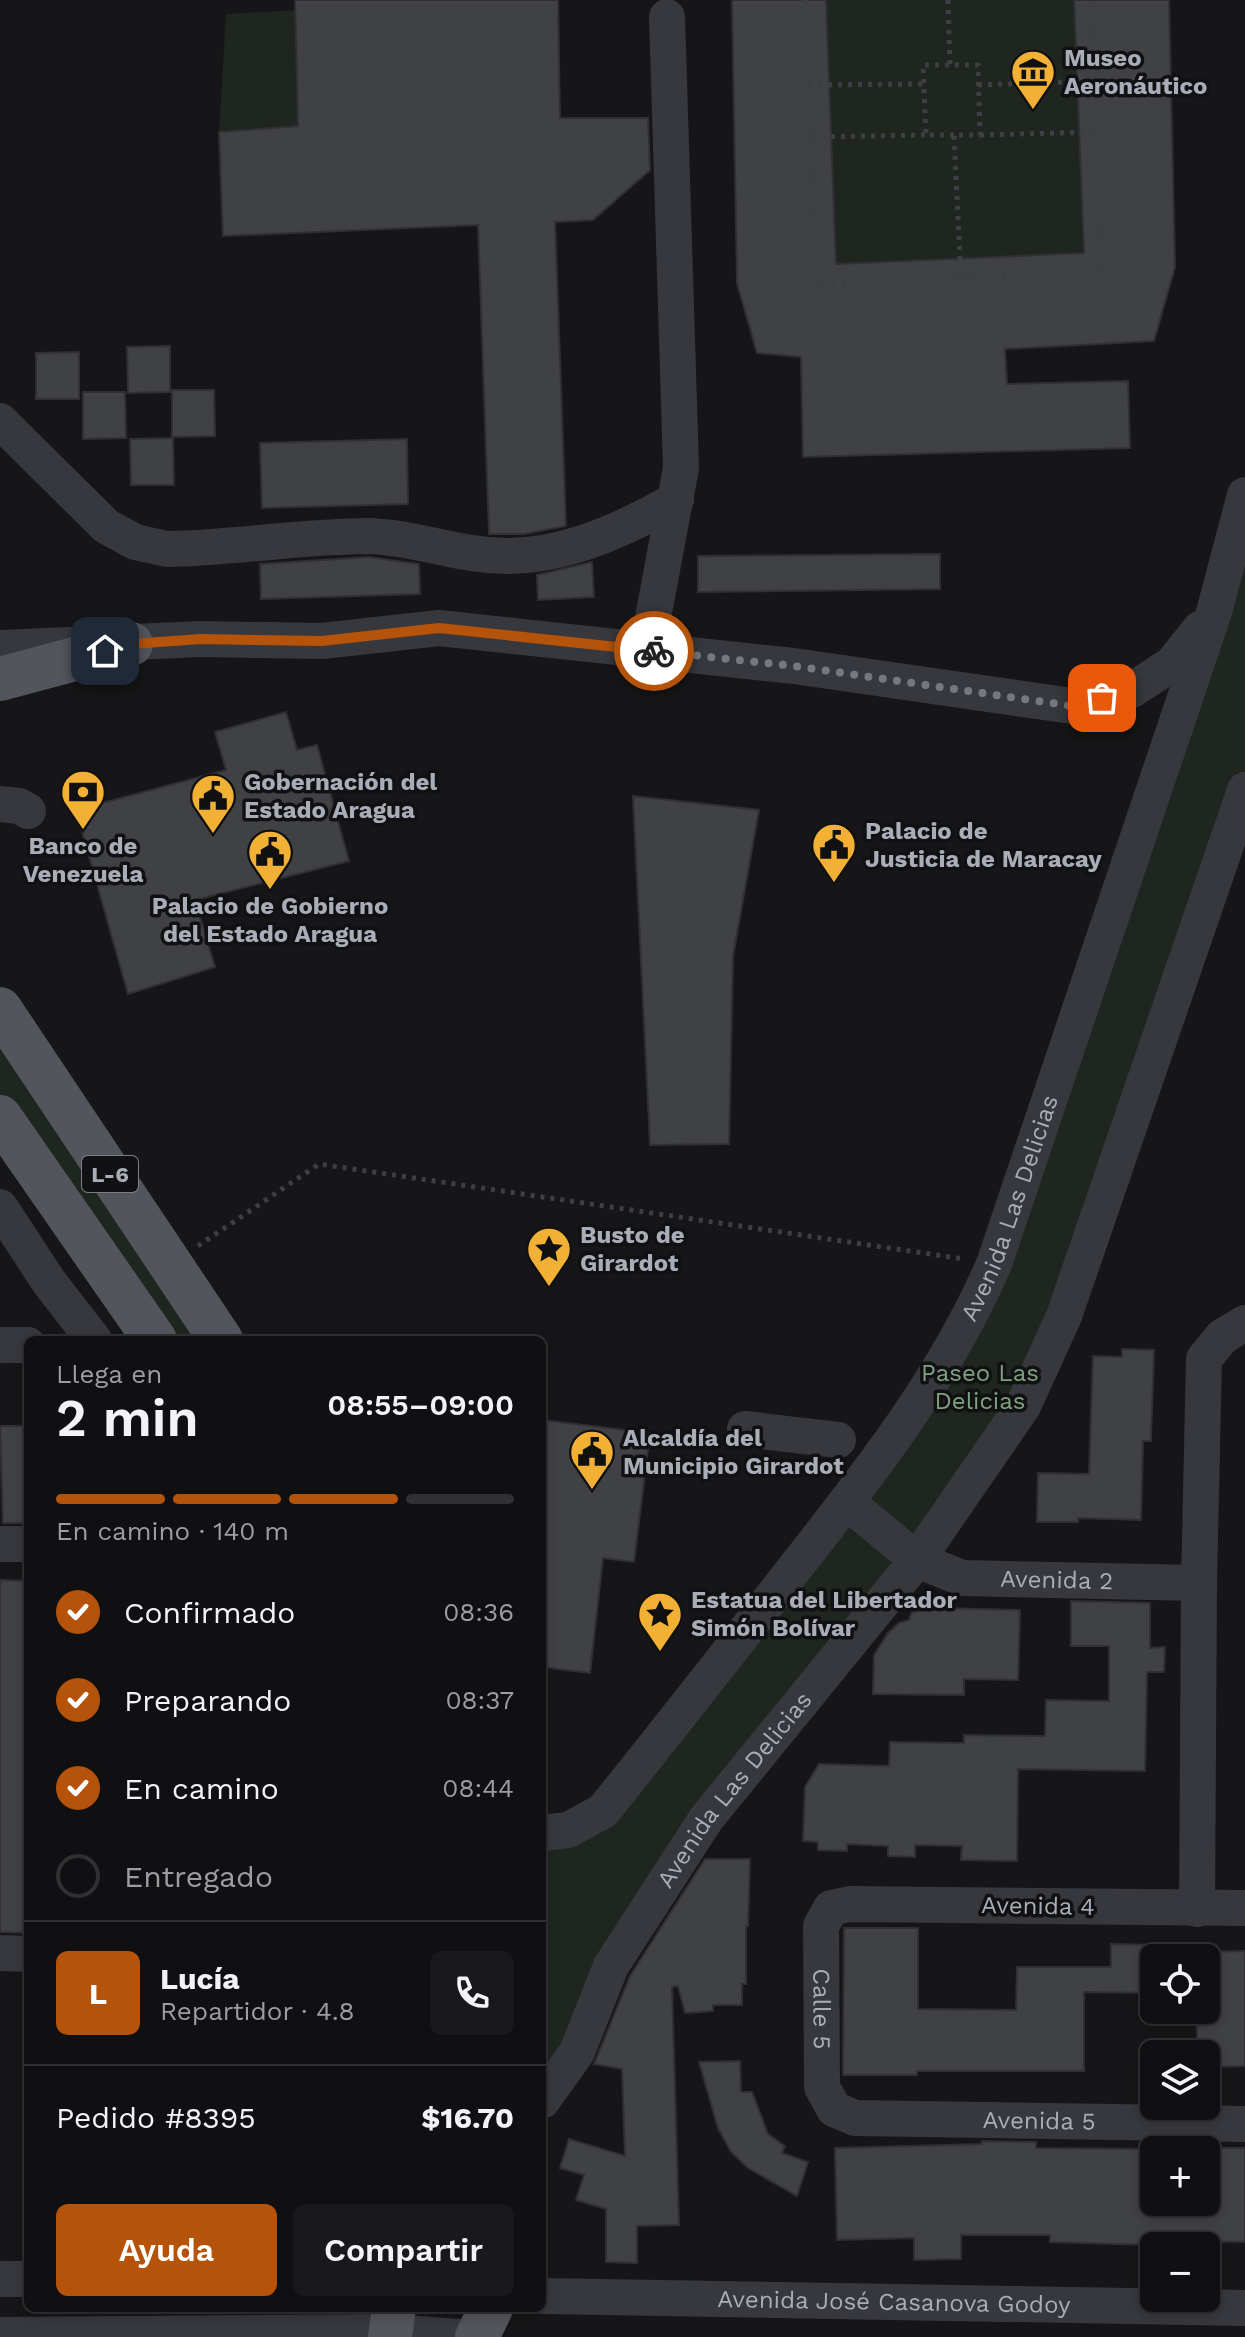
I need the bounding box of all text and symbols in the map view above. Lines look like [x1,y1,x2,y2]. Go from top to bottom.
place label: Museo Aeronáutico [1064,44,1207,100]
museum icon: Museo Aeronáutico [1009,48,1057,111]
courier [614,611,694,691]
pin [71,617,139,685]
icon: home [83,629,127,673]
icon: bike [632,629,676,673]
pin [1068,664,1136,732]
icon: bag [1080,676,1124,720]
bank icon: Banco de Venezuela [59,768,107,831]
place label: Gobernación del Estado Aragua [244,768,437,824]
public building icon: Gobernación del Estado Aragua [189,772,237,835]
place label: Palacio de Justicia de Maracay [865,817,1102,873]
public building icon: Palacio de Justicia de Maracay [810,821,858,884]
public building icon: Palacio de Gobierno del Estado Aragua [246,828,294,891]
place label: Banco de Venezuela [23,832,143,888]
place label: Palacio de Gobierno del Estado Aragua [152,892,388,948]
street label: Avenida Las Delicias [955,1092,1064,1326]
road number: L-6 [82,1156,138,1192]
place label: Busto de Girardot [580,1221,685,1277]
place icon: Busto de Girardot [525,1225,573,1288]
text: Llega en [56,1359,162,1389]
park label: Paseo Las Delicias [921,1359,1039,1415]
text: 08:55–09:00 [327,1387,514,1422]
text: 2 min [56,1388,199,1449]
place label: Alcaldía del Municipio Girardot [623,1424,844,1480]
public building icon: Alcaldía del Municipio Girardot [568,1428,616,1491]
text: En camino · 140 m [56,1516,289,1546]
street label: Avenida 2 [1000,1565,1113,1595]
place label: Estatua del Libertador Simón Bolívar [691,1586,958,1642]
icon: check [56,1590,100,1634]
place icon: Estatua del Libertador Simón Bolívar [636,1590,684,1653]
text: Confirmado [124,1595,295,1630]
text: 08:36 [443,1597,514,1627]
icon: check [56,1678,100,1722]
text: Preparando [124,1683,291,1718]
text: 08:37 [445,1685,514,1715]
street label: Avenida Las Delicias [651,1686,818,1893]
icon: check [56,1766,100,1810]
text: En camino [124,1771,279,1806]
text: 08:44 [442,1773,514,1803]
text: Entregado [124,1859,273,1894]
street label: Avenida 4 [981,1891,1095,1921]
map controls [1140,1944,1220,2312]
button: locate [1140,1944,1220,2024]
button: phone [430,1951,514,2035]
text: Lucía [160,1961,240,1996]
street label: Calle 5 [807,1968,836,2049]
text: L [89,1976,107,2011]
text: Repartidor · 4.8 [160,1996,355,2026]
button: layers [1140,2040,1220,2120]
text: Pedido #8395 [56,2100,256,2135]
text: $16.70 [421,2100,514,2135]
street label: Avenida 5 [982,2106,1096,2136]
button: + [1140,2136,1220,2216]
button: Ayuda [56,2204,277,2296]
button: Compartir [293,2204,514,2296]
button: − [1140,2232,1220,2312]
street label: Avenida José Casanova Godoy [717,2285,1071,2319]

